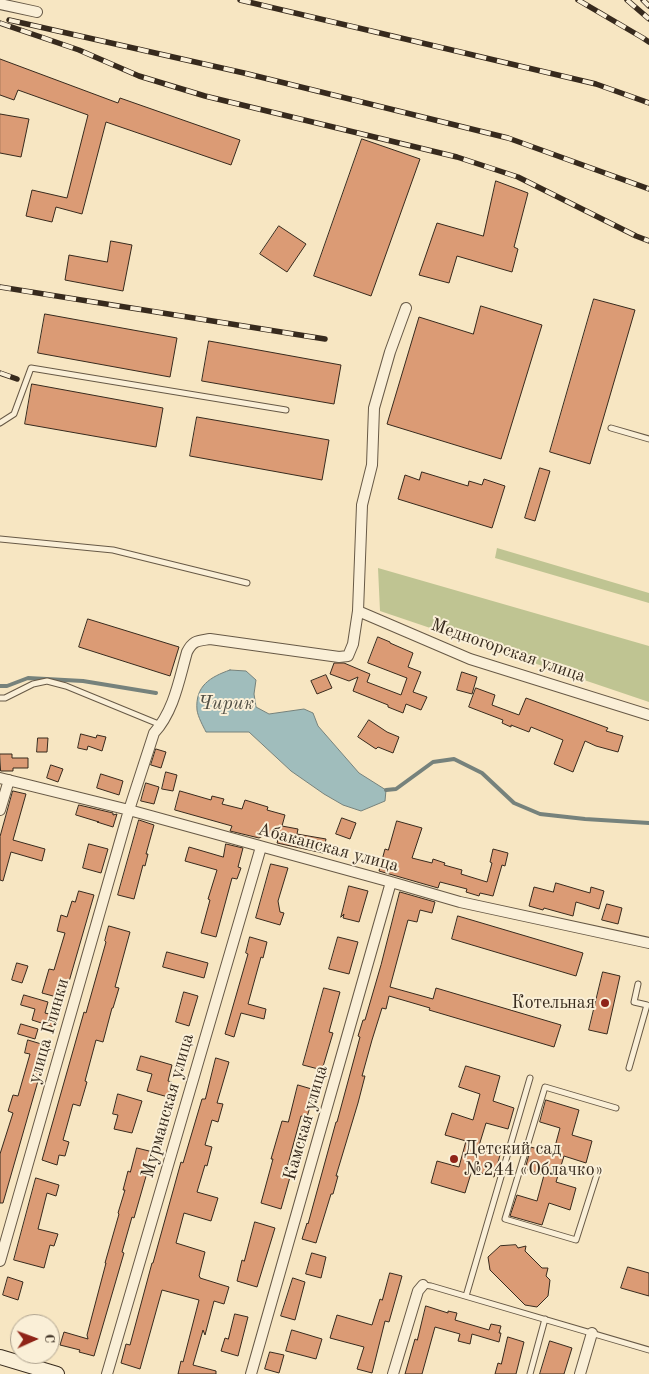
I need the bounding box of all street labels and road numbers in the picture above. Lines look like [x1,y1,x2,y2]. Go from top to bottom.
street label: Медногорская улица [428,614,588,688]
street label: Абаканская улица [255,819,401,877]
street label: улица Глинки [24,976,74,1086]
street label: Мурманская улица [137,1031,199,1181]
street label: Камская улица [279,1063,333,1183]

